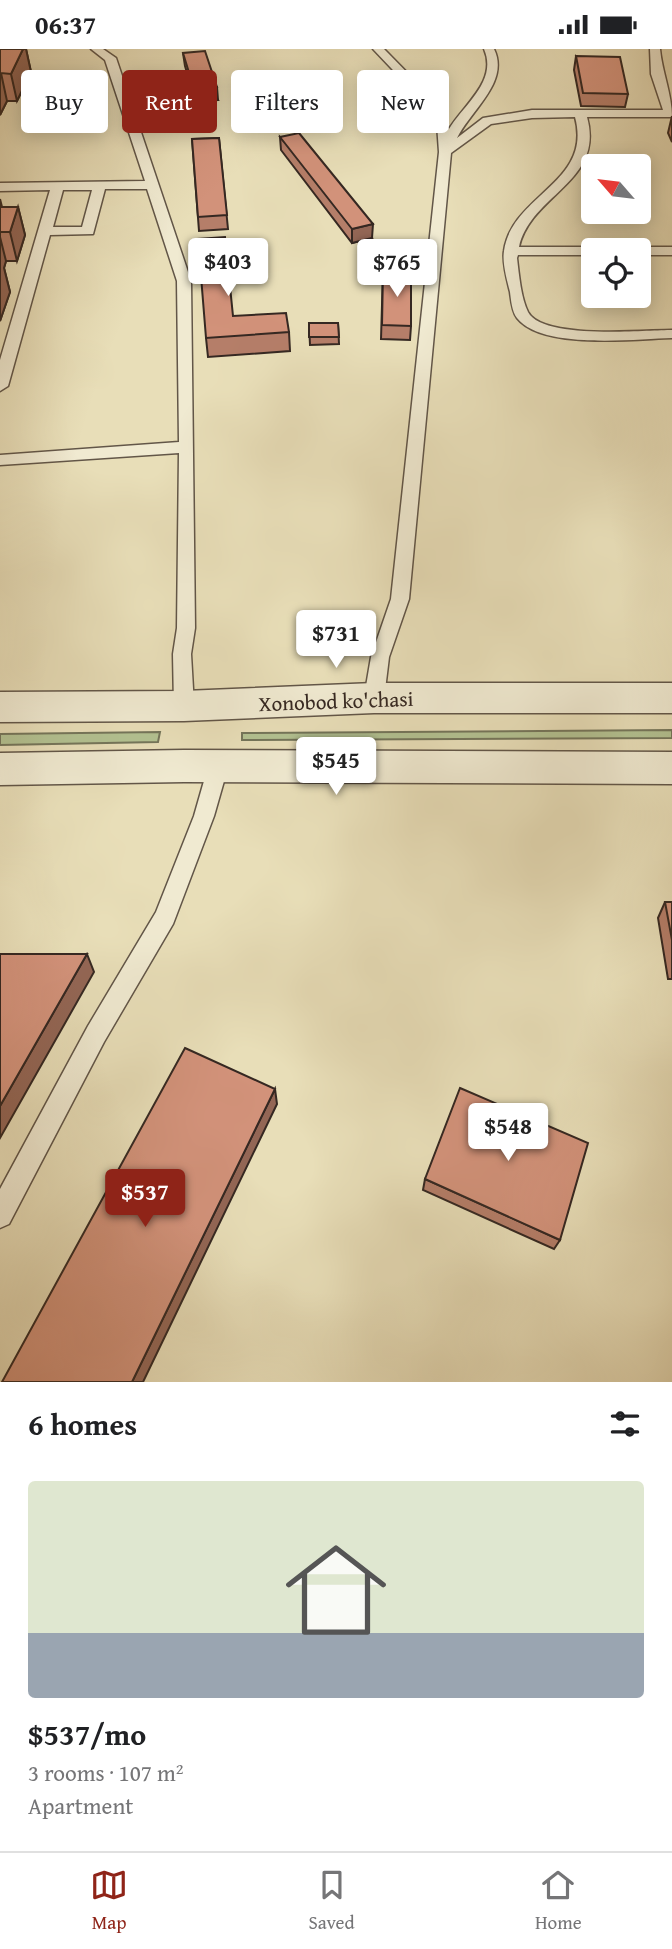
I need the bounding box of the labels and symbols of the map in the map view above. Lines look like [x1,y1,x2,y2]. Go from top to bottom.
north arrow [581,154,651,224]
pin: $403 [187,239,269,298]
pin: $765 [356,239,438,299]
pin: $731 [295,611,377,670]
street label: Xonobod ko'chasi [258,683,414,719]
pin: $545 [295,737,377,797]
pin: $548 [467,1103,549,1163]
pin: $537 [104,1169,186,1229]

